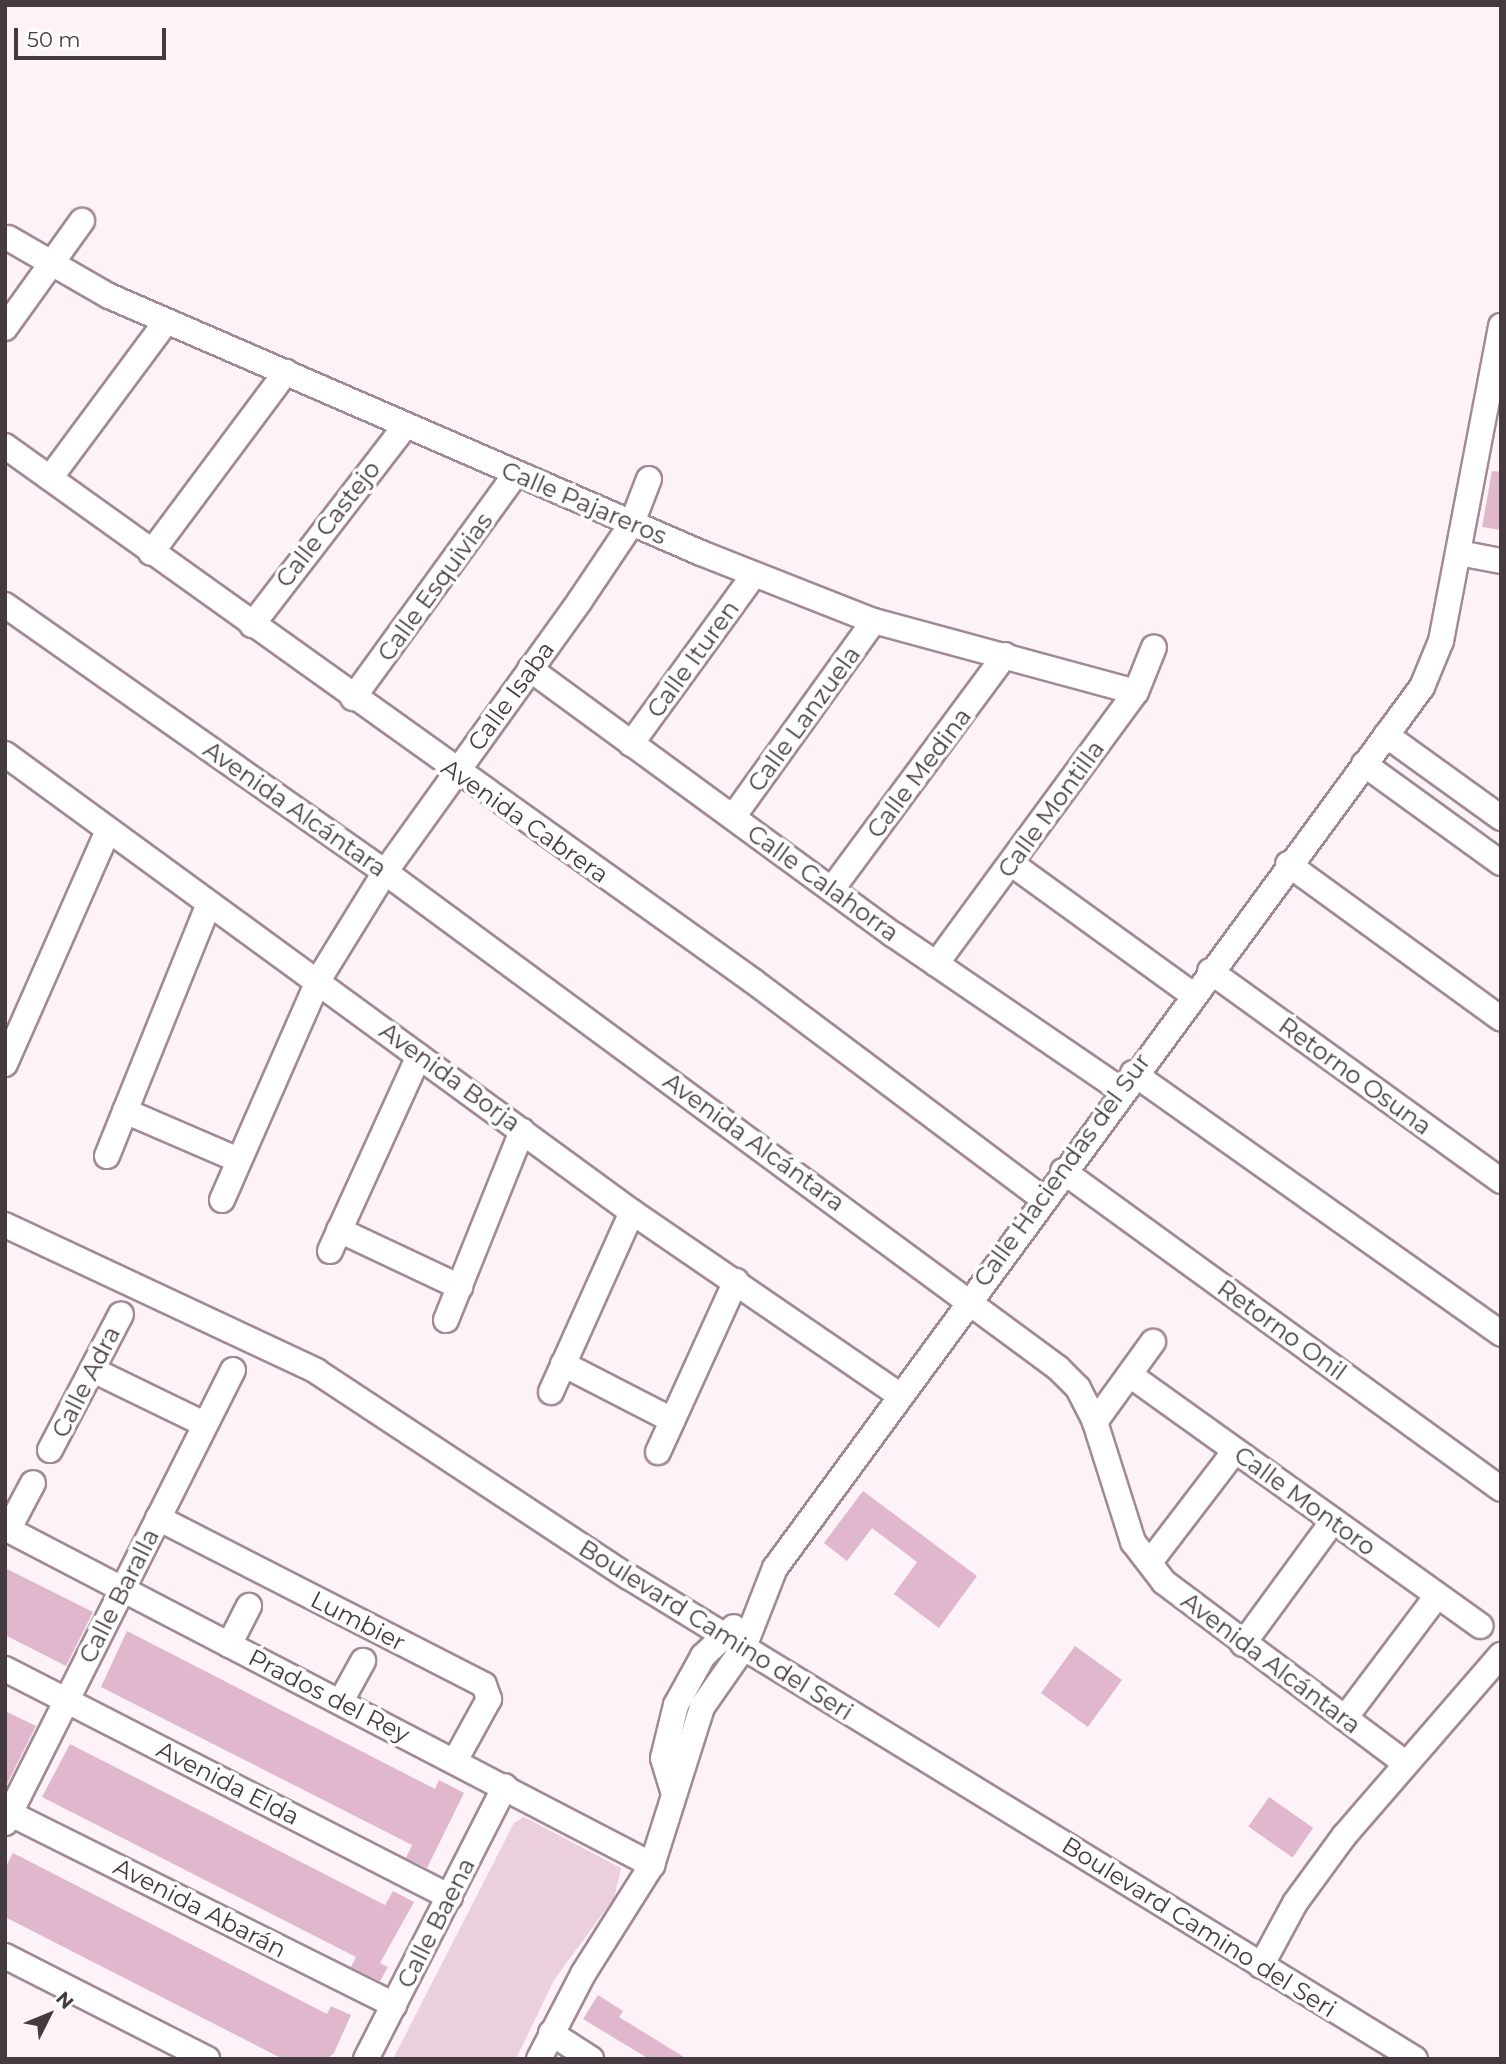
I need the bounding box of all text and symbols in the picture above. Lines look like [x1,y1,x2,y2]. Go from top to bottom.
scale bar [18,14,170,58]
text: 50 m [27,27,81,52]
street label: Calle Castejo [270,455,386,593]
street label: Calle Pajareros [497,455,671,551]
street label: Calle Esquivias [371,507,499,667]
street label: Calle Ituren [641,595,745,723]
street label: Calle Isaba [462,636,560,756]
street label: Calle Lanzuela [742,641,866,797]
street label: Calle Medina [861,702,977,844]
street label: Avenida Alcántara [198,735,392,883]
street label: Calle Montilla [992,735,1110,883]
street label: Avenida Cabrera [436,753,614,889]
street label: Calle Calahorra [742,819,904,947]
street label: Retorno Osuna [1273,1011,1437,1141]
street label: Avenida Borja [374,1016,526,1138]
street label: Calle Haciendas del Sur [968,1048,1156,1292]
street label: Avenida Alcántara [658,1067,850,1217]
street label: Retorno Onil [1212,1274,1352,1386]
street label: Calle Adra [46,1322,126,1442]
street label: Calle Montoro [1229,1440,1381,1562]
street label: Calle Baralla [73,1524,165,1668]
street label: Boulevard Camino del Seri [574,1534,858,1726]
street label: Lumbier [306,1585,410,1657]
street label: Avenida Alcántara [1176,1586,1366,1740]
street label: Prados del Rey [244,1643,414,1749]
street label: Avenida Elda [152,1735,304,1831]
street label: Boulevard Camino del Seri [1057,1831,1341,2023]
street label: Avenida Abarán [109,1852,291,1964]
street label: Calle Baena [391,1853,481,1993]
north arrow [14,1980,84,2050]
text: N [51,1987,78,2014]

